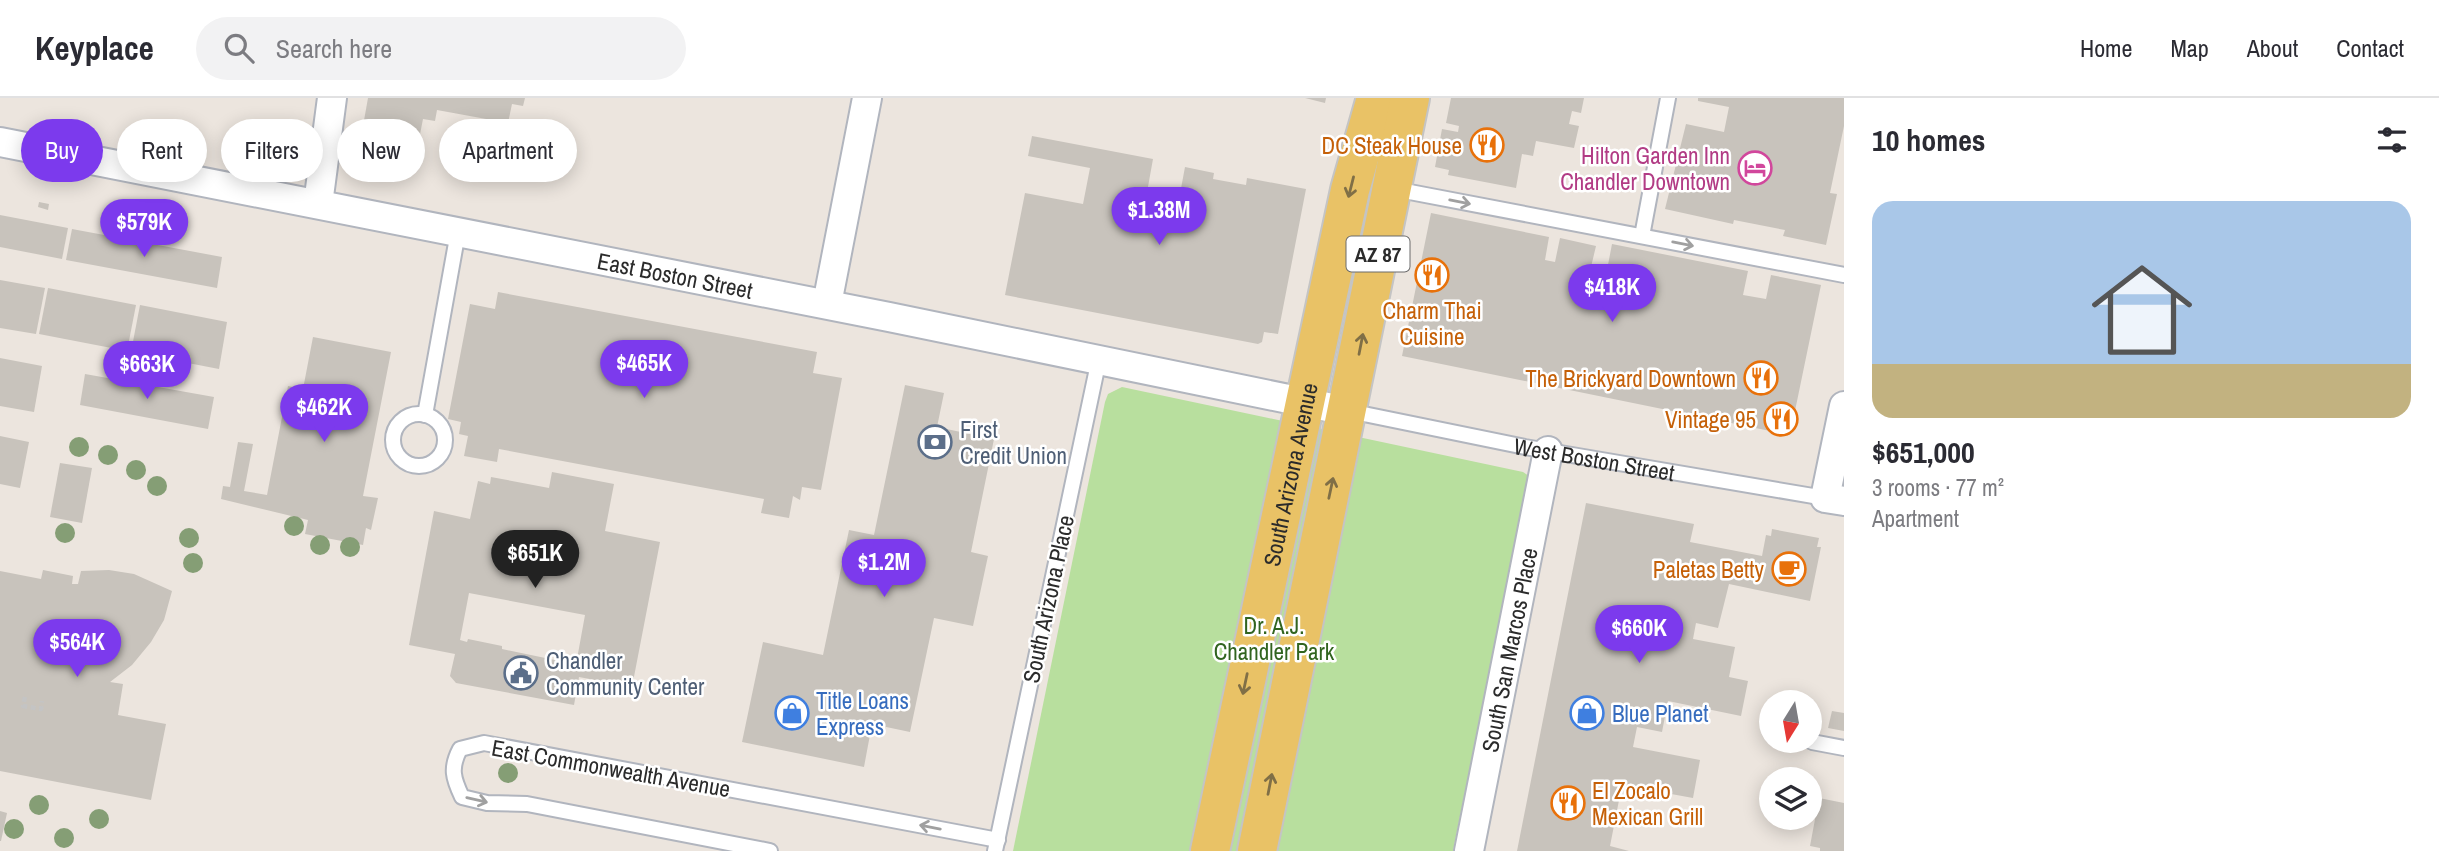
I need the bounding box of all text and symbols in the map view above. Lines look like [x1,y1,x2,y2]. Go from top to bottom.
search box [196,17,686,80]
text: Keyplace [35,26,154,70]
icon: search [220,29,258,67]
text: Search here [276,31,392,66]
text: Home [2080,32,2132,64]
text: Map [2170,32,2209,64]
text: About [2247,32,2298,64]
text: Contact [2336,32,2404,64]
chip: Buy [21,119,103,182]
chip: Rent [117,119,207,182]
chip: Filters [221,119,323,182]
chip: New [337,119,425,182]
chip: Apartment [439,119,577,182]
text: 10 homes [1872,120,1986,160]
icon: filters [2373,121,2411,159]
restaurant icon: DC Steak House [1468,126,1506,164]
place label: DC Steak House [1322,130,1462,161]
place label: Hilton Garden Inn Chandler Downtown [1560,140,1730,197]
hotel icon: Hilton Garden Inn Chandler Downtown [1736,149,1774,187]
one-way arrow [1344,176,1357,198]
pin: $1.38M [1102,188,1216,247]
text: $1.38M [1128,194,1190,225]
one-way arrow [1448,195,1471,209]
pin: $579K [95,200,193,259]
text: $579K [116,206,172,237]
road number: AZ 87 [1346,236,1410,272]
one-way arrow [1671,238,1694,252]
street label: East Boston Street [595,244,755,305]
icon: home [2079,247,2205,373]
restaurant icon: Charm Thai Cuisine [1413,256,1451,294]
pin: $418K [1563,264,1661,324]
text: $418K [1584,271,1640,302]
place label: Charm Thai Cuisine [1382,295,1482,352]
one-way arrow [1354,333,1368,356]
pin: $465K [595,341,693,400]
pin: $663K [98,342,196,401]
text: $465K [616,347,672,378]
text: $663K [119,348,175,379]
restaurant icon: The Brickyard Downtown [1742,359,1780,397]
place label: The Brickyard Downtown [1525,363,1736,394]
street label: South Arizona Avenue [1255,380,1324,569]
pin: $462K [275,384,373,444]
text: $462K [296,391,352,422]
restaurant icon: Vintage 95 [1762,400,1800,438]
place label: Vintage 95 [1665,404,1756,435]
place label: First Credit Union [960,414,1067,471]
bank icon: First Credit Union [916,423,954,461]
street label: West Boston Street [1511,430,1677,488]
text: $651,000 [1872,432,1975,472]
text: 3 rooms · 77 m² [1872,472,2004,503]
one-way arrow [1324,477,1338,500]
text: Apartment [1872,503,1959,534]
street label: South Arizona Place [1015,512,1081,686]
pin: $651K [486,531,584,590]
text: $651K [507,537,563,568]
pin: $1.2M [835,540,933,599]
street label: South San Marcos Place [1473,545,1544,755]
text: $1.2M [858,546,910,577]
cafe icon: Paletas Betty [1770,550,1808,588]
place label: Paletas Betty [1653,554,1765,585]
pin: $660K [1590,606,1688,665]
park label: Dr. A.J. Chandler Park [1214,610,1335,667]
text: $660K [1611,612,1667,643]
pin: $564K [28,620,126,679]
text: $564K [49,626,105,657]
place label: Chandler Community Center [546,645,705,702]
public building icon: Chandler Community Center [502,654,540,692]
one-way arrow [1238,672,1251,695]
place label: Title Loans Express [816,685,909,742]
north arrow [1759,690,1822,752]
map controls [1759,690,1822,830]
shop icon: Title Loans Express [773,694,811,732]
shop icon: Blue Planet [1568,694,1606,732]
place label: Blue Planet [1612,698,1708,729]
street label: East Commonwealth Avenue [489,732,733,804]
button: layers [1759,767,1822,830]
one-way arrow [1264,773,1278,796]
place label: El Zocalo Mexican Grill [1592,775,1703,832]
restaurant icon: El Zocalo Mexican Grill [1549,784,1587,822]
one-way arrow [465,794,488,808]
one-way arrow [920,820,942,834]

